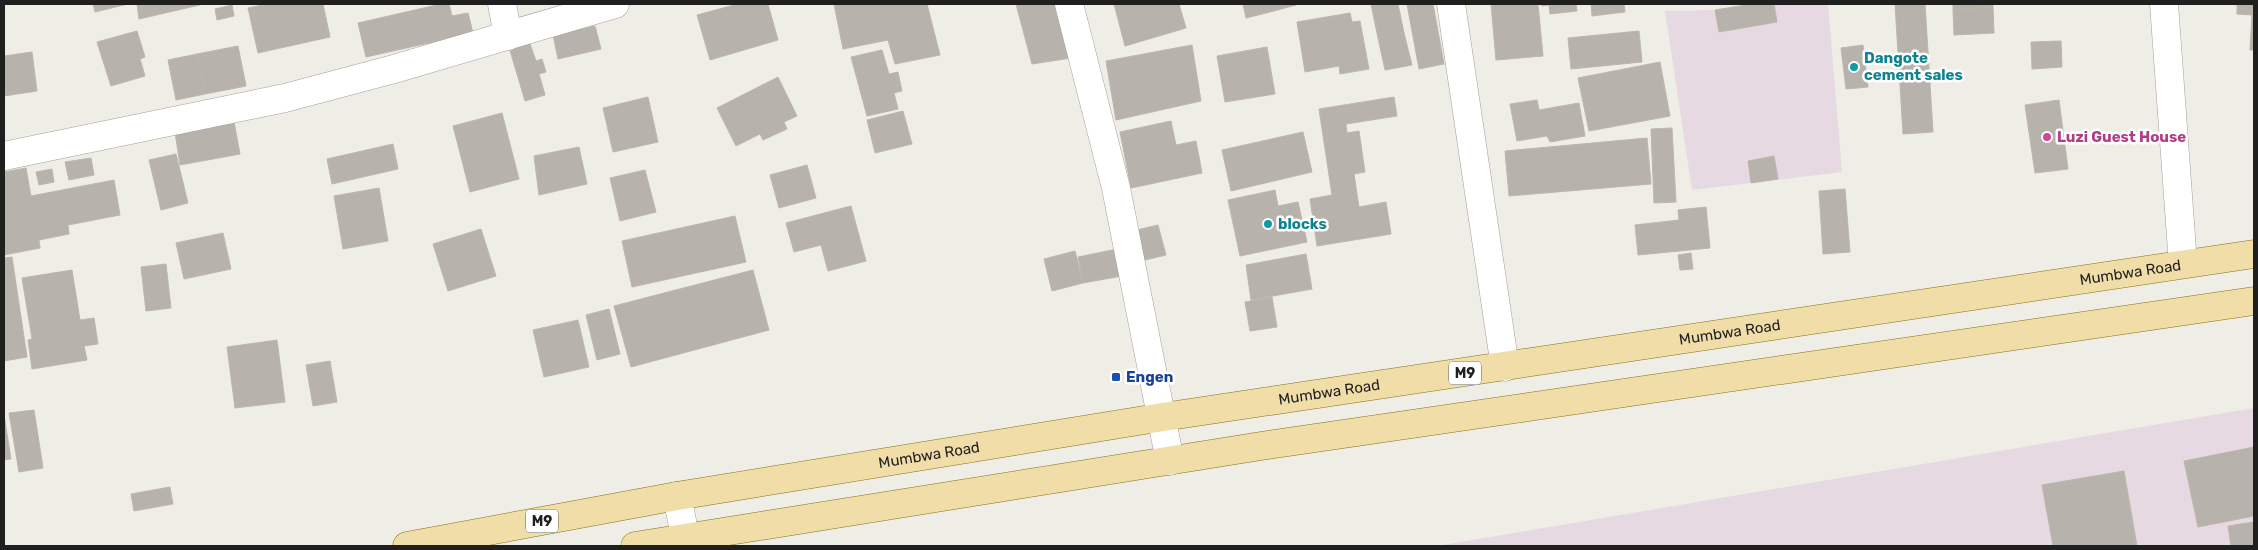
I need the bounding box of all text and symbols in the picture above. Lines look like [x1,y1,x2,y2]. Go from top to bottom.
place label: Dangote cement sales [1864,49,1963,84]
marker: Dangote cement sales [1848,61,1860,73]
place label: Luzi Guest House [2057,128,2186,146]
marker: Luzi Guest House [2041,131,2053,143]
place label: blocks [1278,215,1327,233]
marker: blocks [1262,218,1274,230]
street label: Mumbwa Road [2078,256,2182,289]
street label: Mumbwa Road [1678,316,1782,349]
road number: M9 [1449,362,1481,384]
place label: Engen [1126,368,1173,386]
marker: Engen [1110,371,1122,383]
street label: Mumbwa Road [1277,376,1381,409]
street label: Mumbwa Road [877,438,981,472]
road number: M9 [526,510,558,532]

